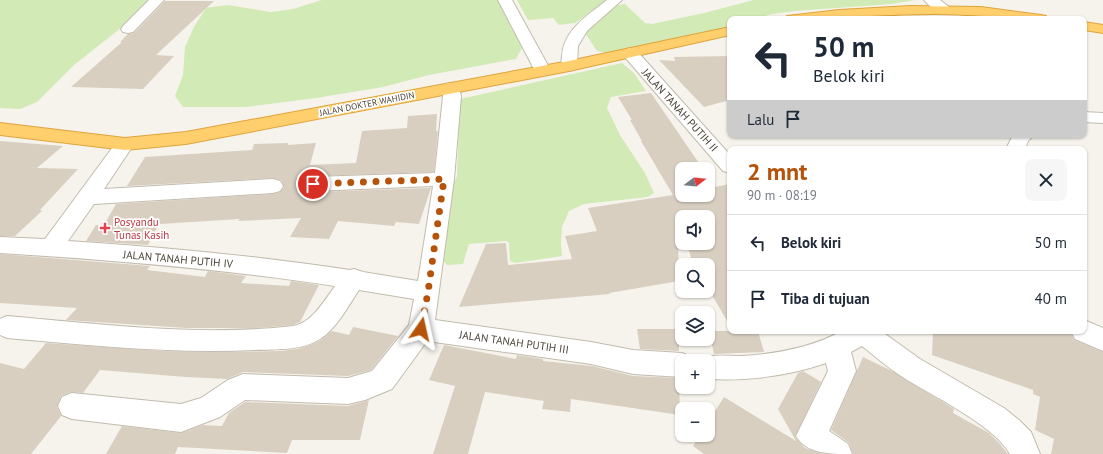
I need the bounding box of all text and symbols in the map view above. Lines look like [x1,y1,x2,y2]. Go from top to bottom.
text: 50 m [813,28,874,65]
icon: left [747,32,799,84]
text: Belok kiri [813,64,885,87]
street label: JALAN TANAH PUTIH II [638,65,721,155]
street label: JALAN DOKTER WAHIDIN [317,89,415,118]
icon: arrive [782,108,804,130]
text: Lalu [747,110,774,129]
text: 2 mnt [747,156,807,187]
button: close [1025,159,1067,201]
north arrow [675,162,715,202]
map controls [675,162,715,442]
pin [296,167,330,201]
icon: arrive [302,173,324,195]
text: 90 m · 08:19 [747,187,817,204]
button: sound [675,210,715,250]
place label: Posyandu Tunas Kasih [114,215,169,242]
marker: Posyandu Tunas Kasih [99,222,111,234]
icon: left [747,232,769,254]
text: Belok kiri [781,233,841,252]
text: 50 m [1034,233,1067,252]
street label: JALAN TANAH PUTIH IV [122,247,234,271]
button: search [675,258,715,298]
icon: arrive [747,288,769,310]
text: Tiba di tujuan [781,289,870,308]
text: 40 m [1034,289,1067,308]
button: layers [675,306,715,346]
position arrow [400,308,442,350]
street label: JALAN TANAH PUTIH III [457,327,570,357]
button: + [675,354,715,394]
button: − [675,402,715,442]

